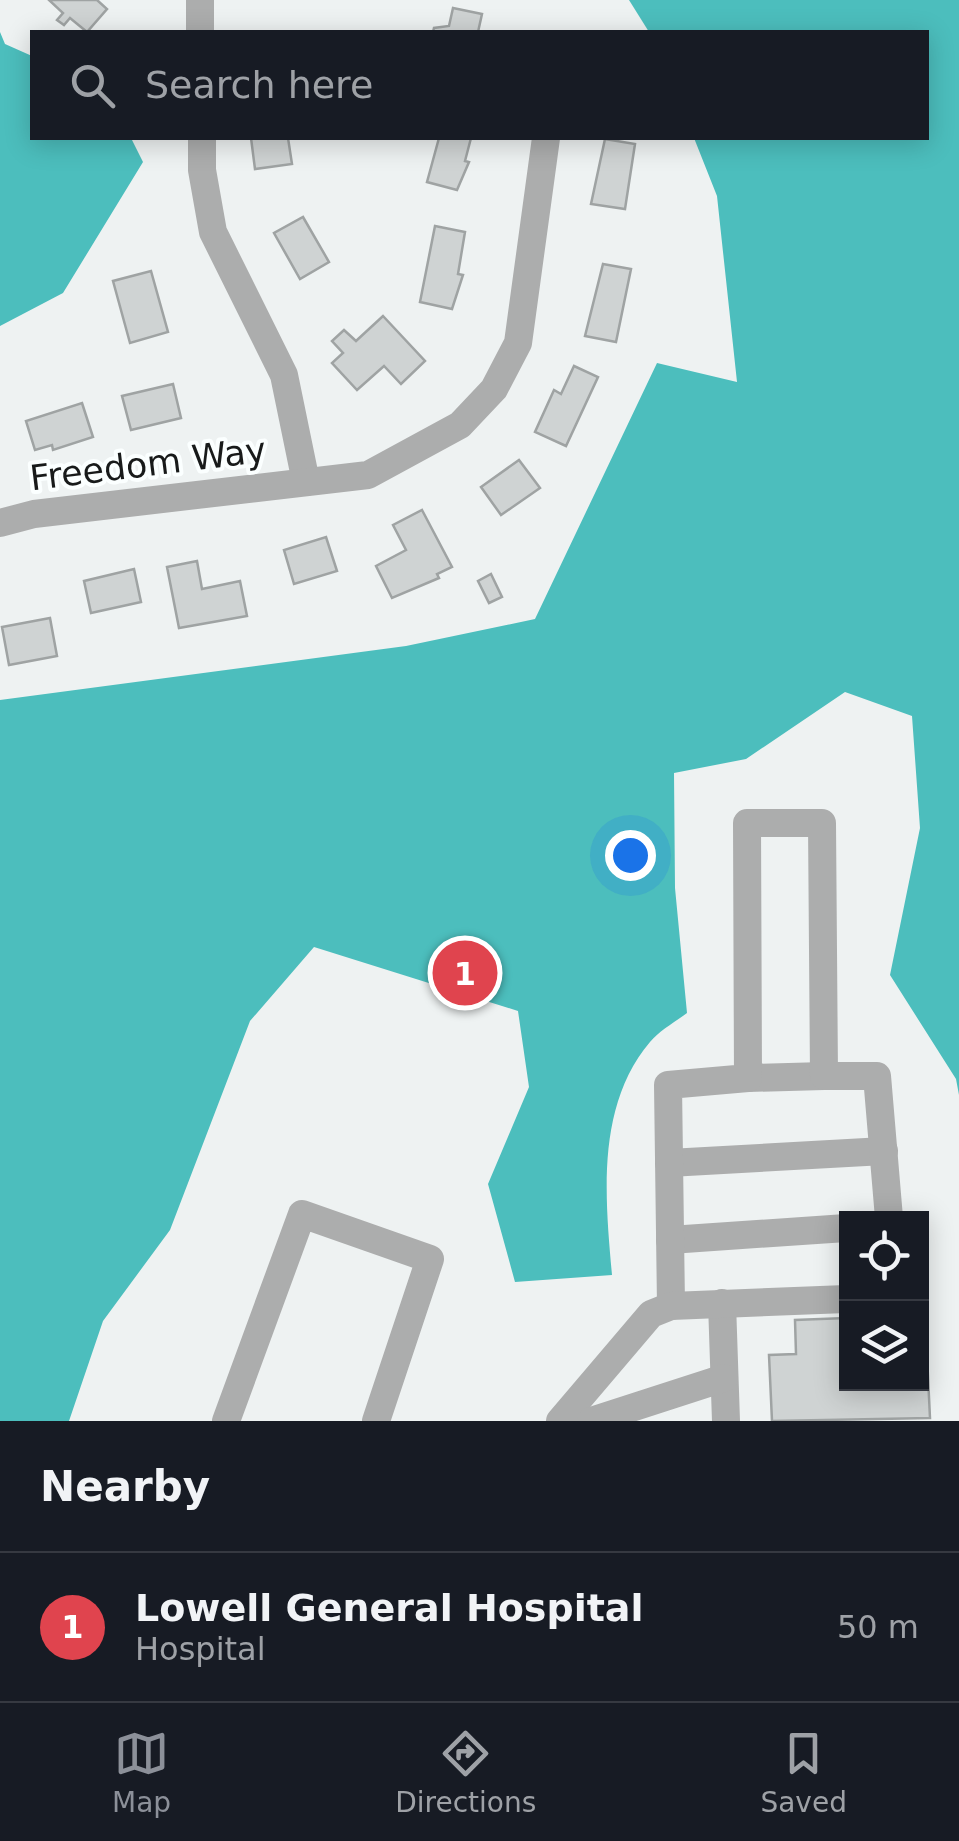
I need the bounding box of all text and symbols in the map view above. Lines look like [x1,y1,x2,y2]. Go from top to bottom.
search box [30,30,929,140]
icon: search [65,58,120,113]
text: Search here [145,63,373,107]
street label: Freedom Way [28,430,268,498]
your location [605,830,656,881]
pin: 1 [432,936,498,1010]
map controls [839,1211,929,1391]
button: locate [839,1211,929,1301]
button: layers [839,1301,929,1391]
text: Nearby [40,1462,210,1511]
text: Lowell General Hospital [135,1586,644,1630]
text: 1 [61,1608,84,1646]
text: 50 m [837,1608,919,1646]
text: Hospital [135,1630,266,1668]
tab: Map [112,1726,171,1819]
tab: Directions [395,1726,536,1819]
tab: Saved [760,1726,847,1819]

